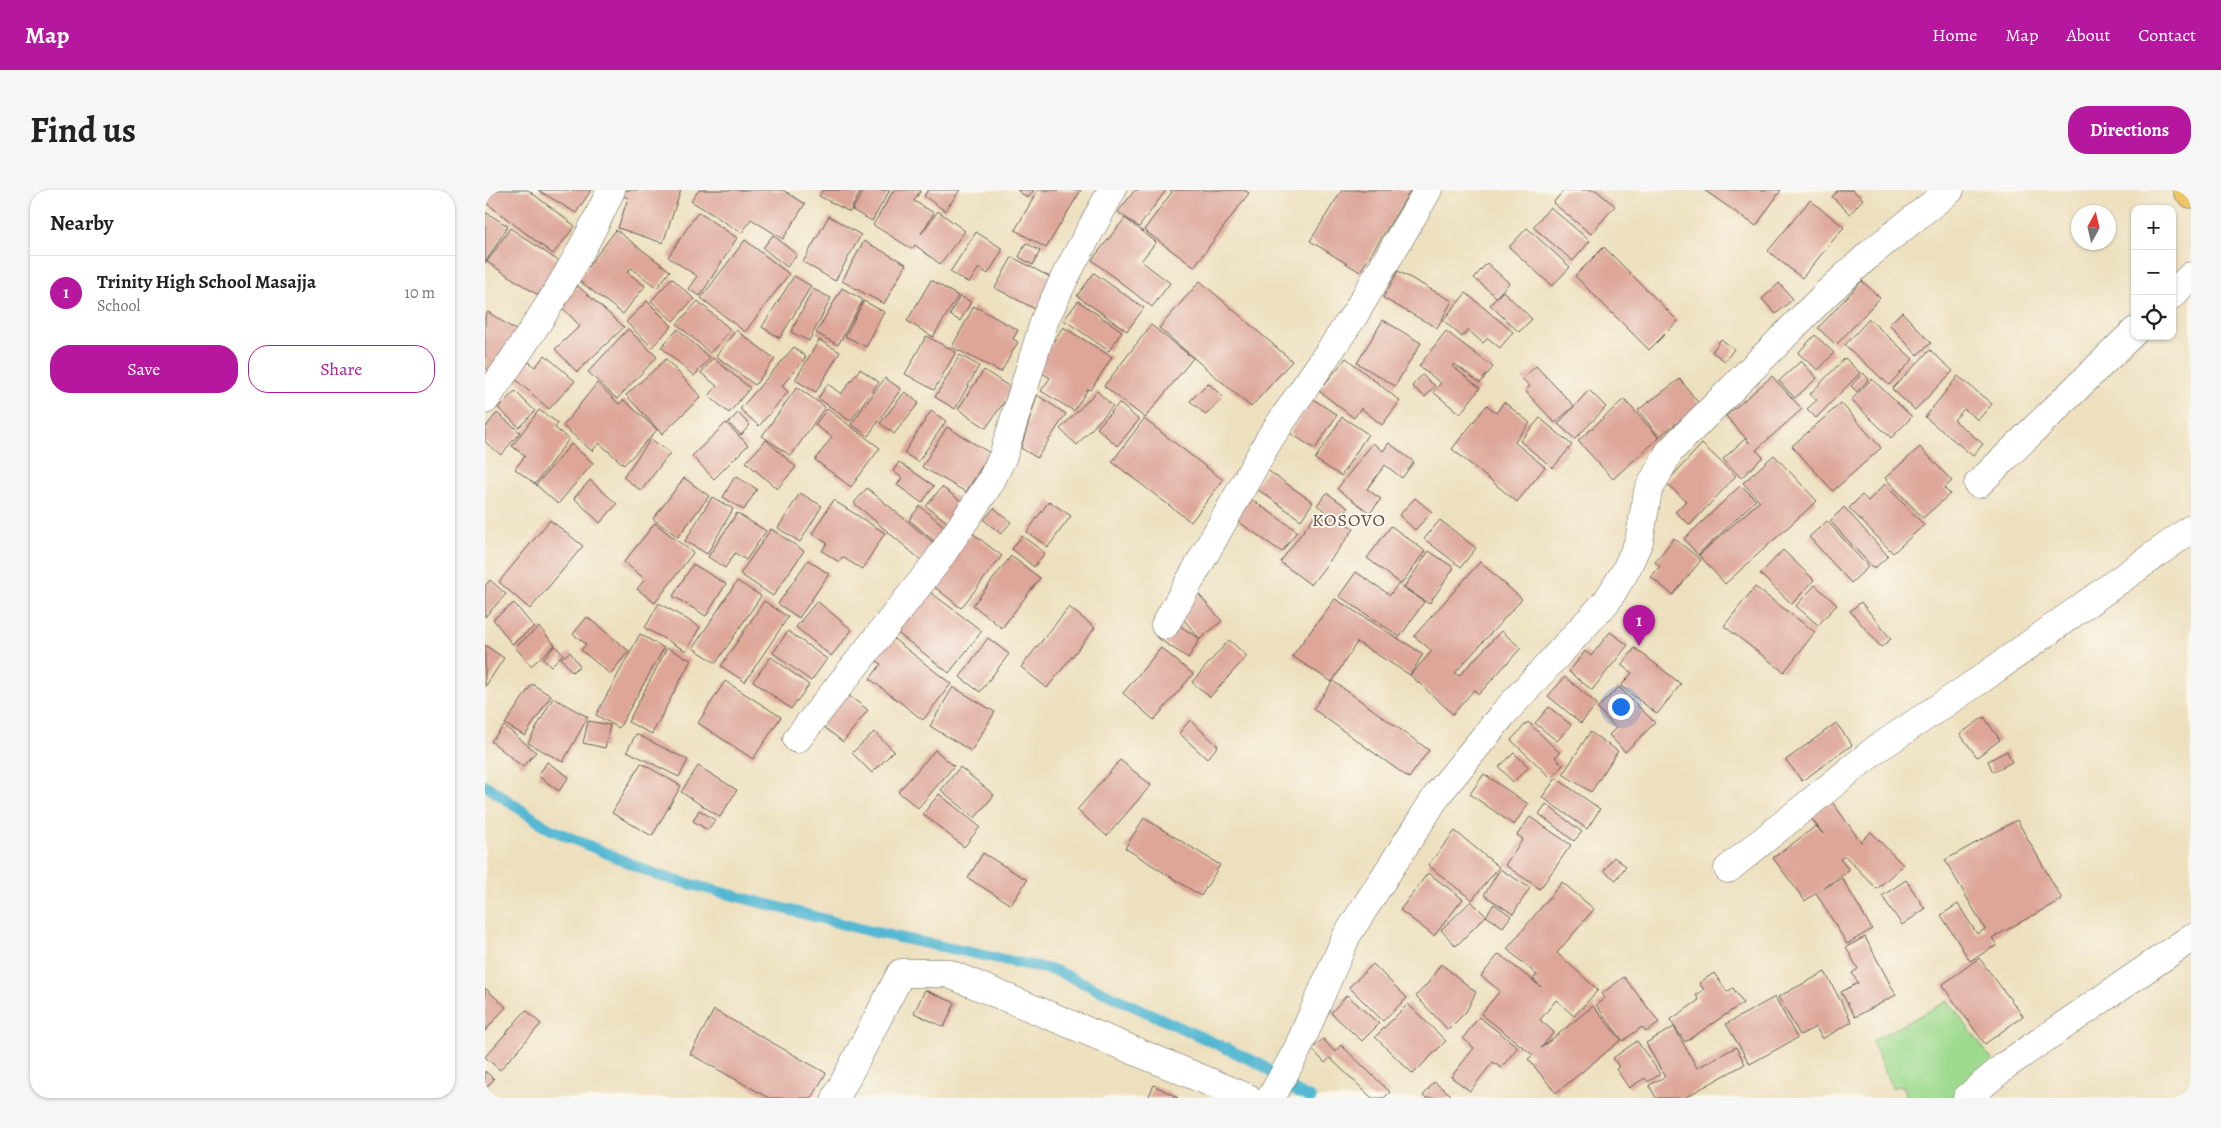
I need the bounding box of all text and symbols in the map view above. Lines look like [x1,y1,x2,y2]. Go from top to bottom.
text: Map [25,19,69,51]
text: Home [1932,23,1977,47]
text: Map [2005,23,2038,47]
text: About [2066,23,2110,47]
text: Contact [2138,23,2196,47]
text: Find us [30,106,136,154]
button: Directions [2068,106,2191,154]
north arrow [2071,205,2116,250]
map controls [2131,205,2176,340]
button: + [2131,205,2176,250]
text: Nearby [50,209,113,237]
button: − [2131,250,2176,295]
text: Trinity High School Masajja [97,269,316,295]
text: 1 [63,282,69,304]
text: 10 m [405,282,435,304]
text: School [97,295,140,317]
button: locate [2131,295,2176,340]
button: Save [50,345,238,393]
button: Share [248,345,435,393]
district label: KOSOVO [1312,508,1386,532]
pin: 1 [1623,605,1655,646]
your location [1608,694,1634,720]

